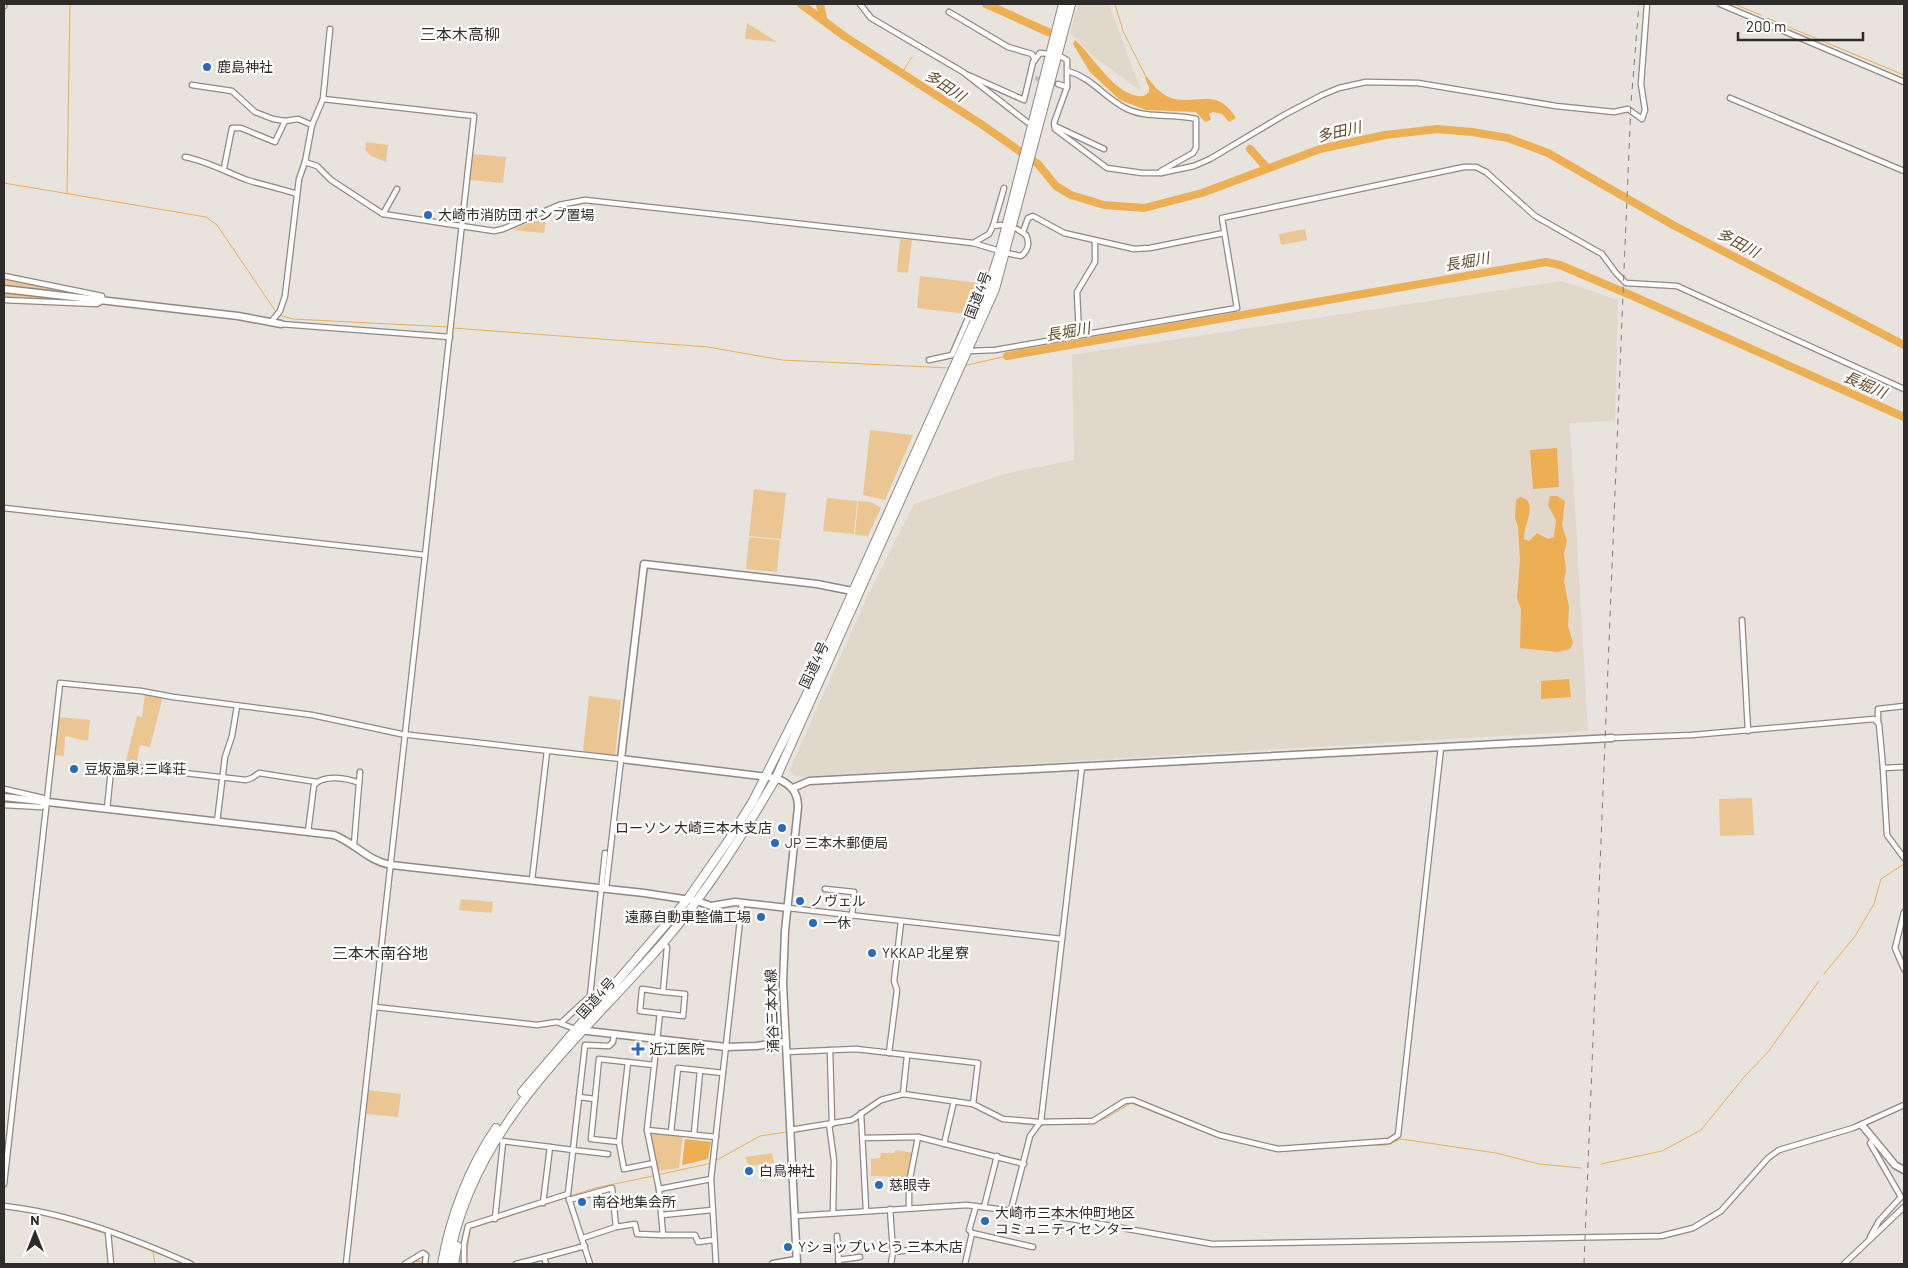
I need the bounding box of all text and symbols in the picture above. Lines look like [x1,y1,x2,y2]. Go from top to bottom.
scale bar [1738,10,1863,42]
text: 200 m [1746,17,1786,35]
district label: 三本木高柳 [420,24,500,43]
place label: 鹿島神社 [217,58,273,75]
marker: 鹿島神社 [201,61,213,73]
water label: 多田川 [922,65,971,106]
water label: 多田川 [1315,117,1365,145]
place label: 大崎市消防団 ポンプ置場 [438,206,594,223]
marker: 大崎市消防団 ポンプ置場 [422,209,434,221]
water label: 多田川 [1714,224,1764,262]
water label: 長堀川 [1443,248,1493,274]
street label: 国道4号 [961,269,994,321]
water label: 長堀川 [1044,318,1094,344]
water label: 長堀川 [1841,367,1891,402]
street label: 国道4号 [795,639,832,691]
place label: 豆坂温泉;三峰荘 [84,760,186,777]
marker: 豆坂温泉;三峰荘 [68,763,80,775]
place label: ローソン 大崎三本木支店 [615,819,772,836]
marker: ローソン 大崎三本木支店 [776,822,788,834]
place label: JP 三本木郵便局 [785,834,888,851]
marker: JP 三本木郵便局 [769,837,781,849]
place label: ノヴェル [810,892,866,909]
marker: ノヴェル [794,895,806,907]
place label: 遠藤自動車整備工場 [625,908,751,925]
marker: 遠藤自動車整備工場 [755,911,767,923]
place label: 一休 [823,914,851,931]
marker: 一休 [807,917,819,929]
district label: 三本木南谷地 [332,943,428,962]
place label: YKKAP 北星寮 [882,944,969,961]
marker: YKKAP 北星寮 [866,947,878,959]
street label: 涌谷三本木線 [762,969,781,1053]
street label: 国道4号 [573,974,619,1022]
place label: 近江医院 [649,1040,705,1057]
marker: 近江医院 [631,1042,645,1056]
place label: 白鳥神社 [759,1162,815,1179]
marker: 白鳥神社 [743,1165,755,1177]
place label: 慈眼寺 [889,1176,931,1193]
marker: 慈眼寺 [873,1179,885,1191]
place label: 南谷地集会所 [592,1193,676,1210]
marker: 南谷地集会所 [576,1196,588,1208]
place label: 大崎市三本木仲町地区 コミュニティセンター [995,1204,1135,1237]
north arrow [10,1208,60,1258]
text: N [30,1211,40,1228]
marker: 大崎市三本木仲町地区 コミュニティセンター [979,1215,991,1227]
place label: Yショップいとう 三本木店 [798,1238,963,1255]
marker: Yショップいとう 三本木店 [782,1241,794,1253]

